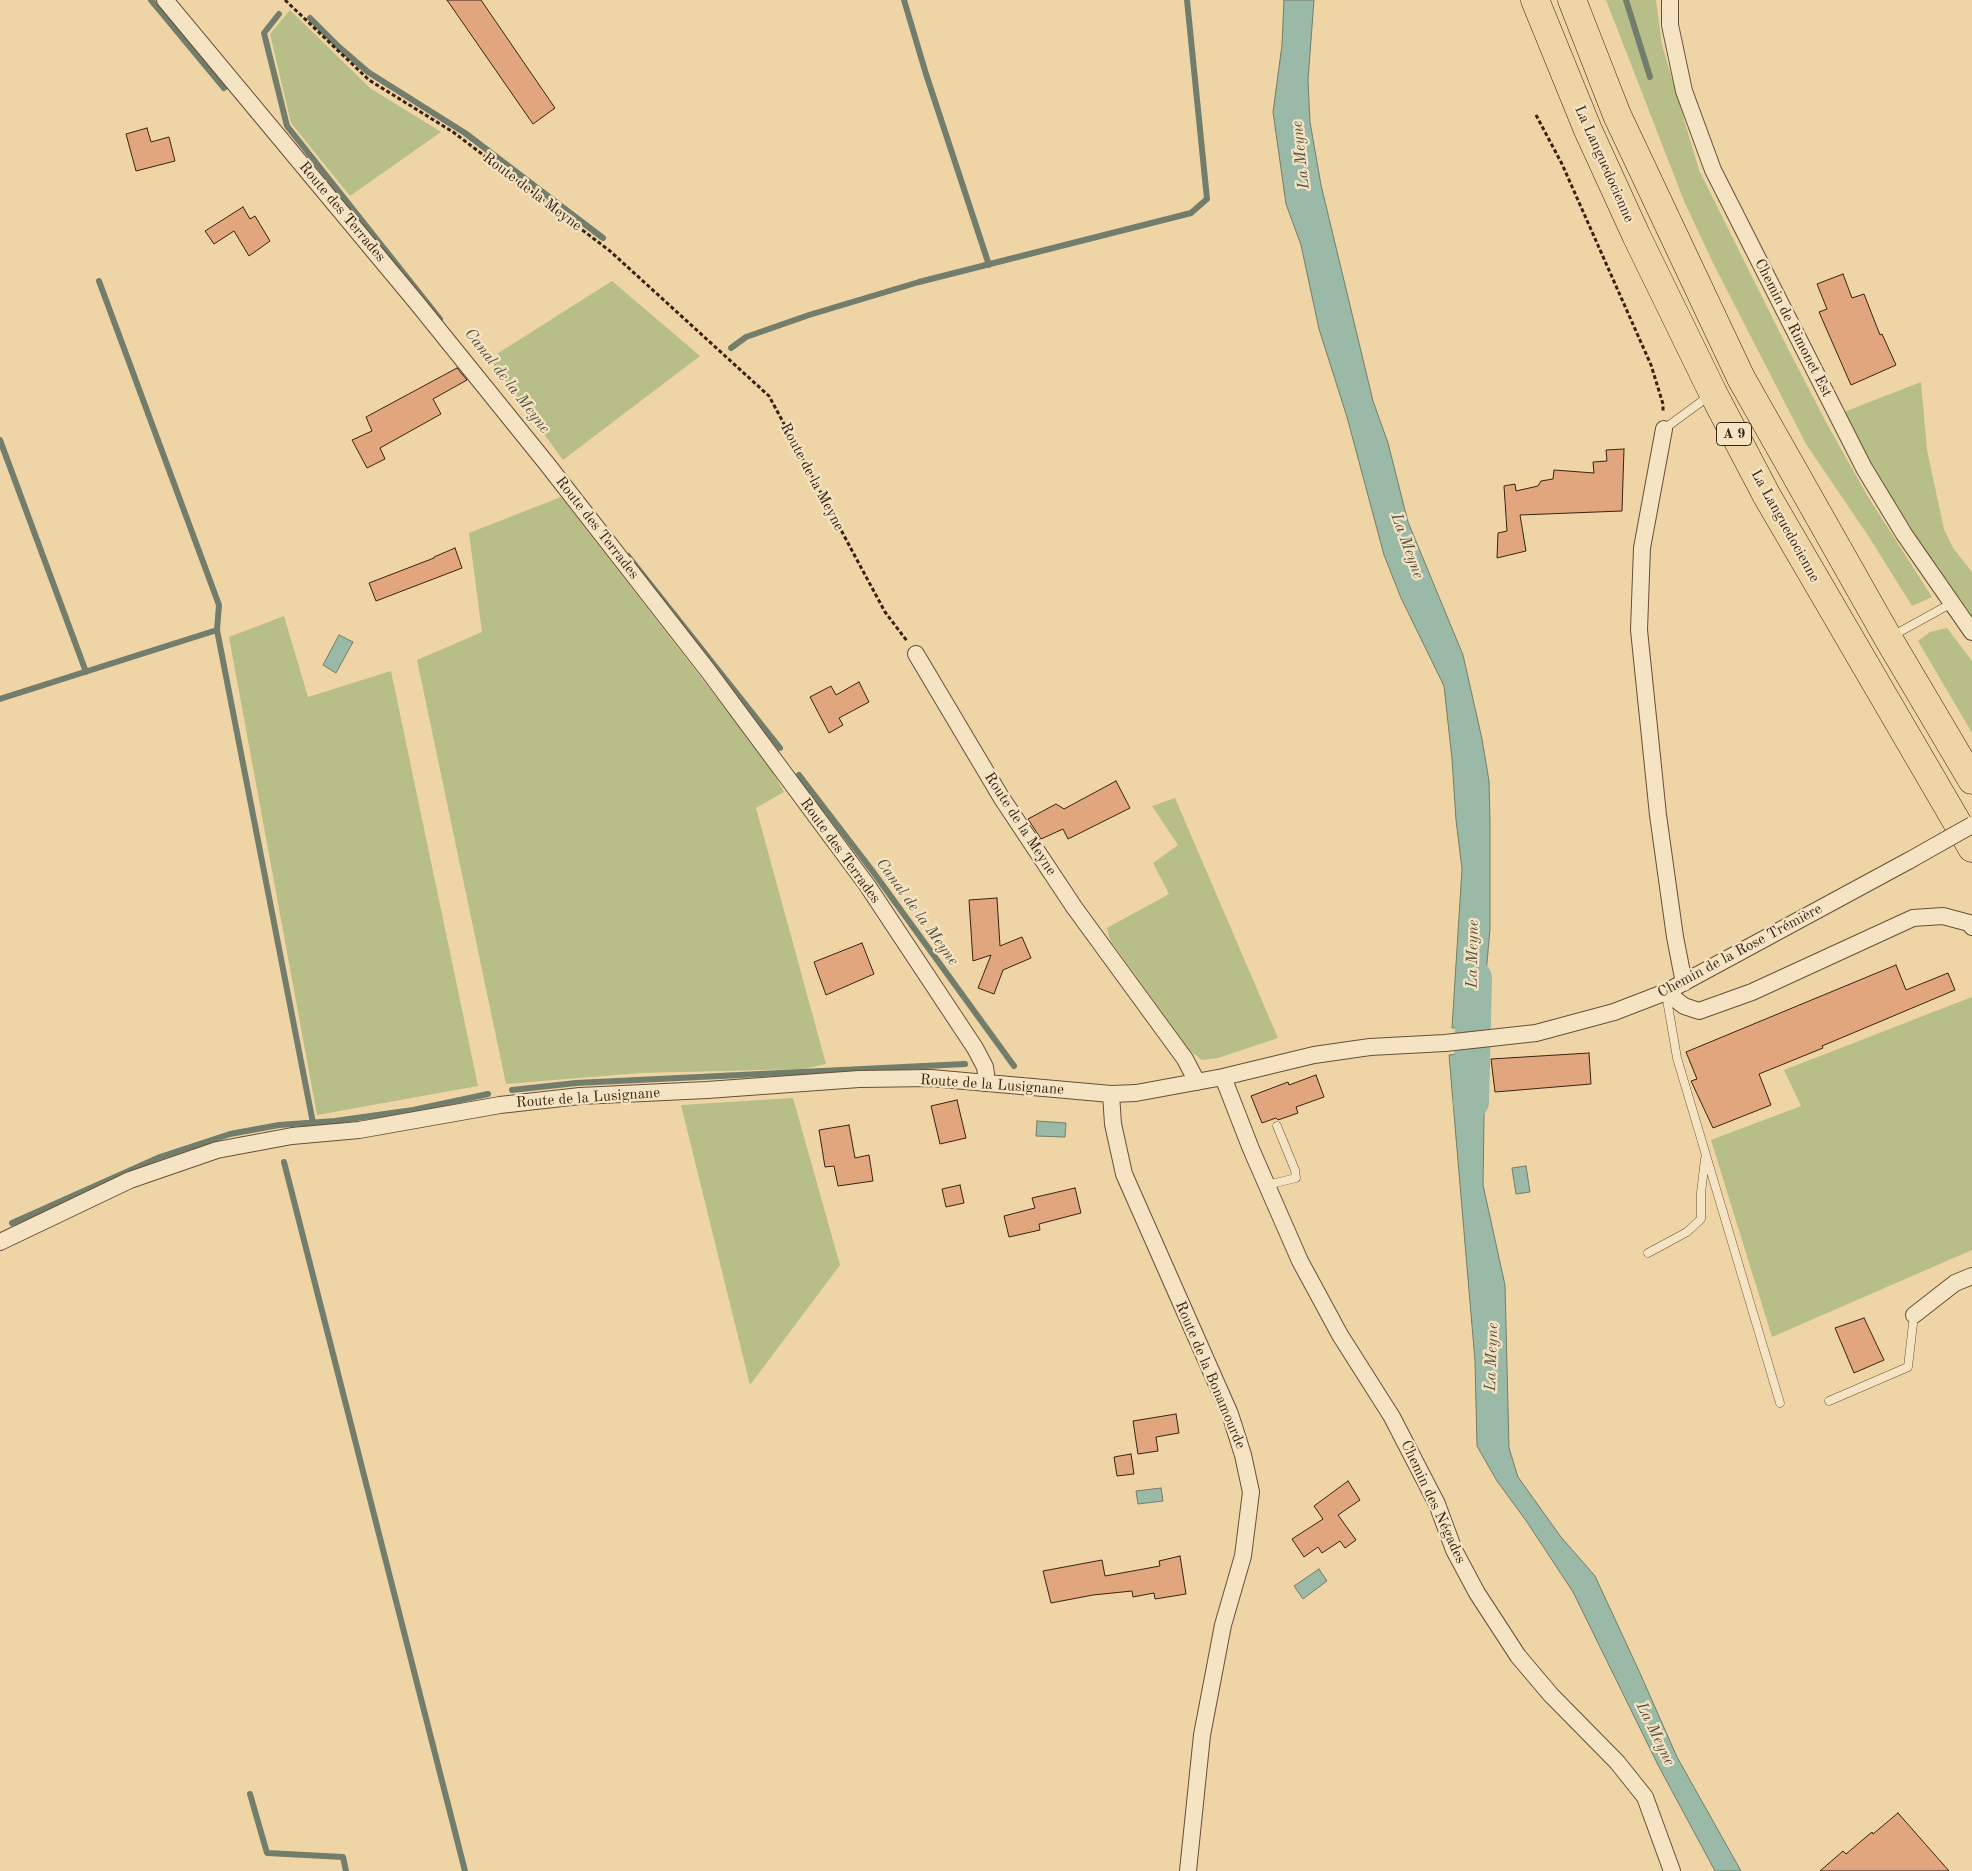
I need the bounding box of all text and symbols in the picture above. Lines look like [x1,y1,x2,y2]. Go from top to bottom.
street label: La Languedocienne [1570,103,1638,225]
water label: La Meyne [1288,120,1314,190]
street label: Route de la Meyne [479,149,585,235]
street label: Route des Terrades [295,158,389,266]
street label: Chemin de Rimonet Est [1750,256,1836,400]
water label: Canal de la Meyne [460,325,554,437]
street label: Route de la Meyne [776,420,848,534]
road number: A 9 [1716,422,1752,446]
street label: La Languedocienne [1747,466,1823,586]
street label: Route des Terrades [551,473,643,583]
water label: La Meyne [1386,510,1428,582]
street label: Route de la Meyne [980,769,1060,879]
street label: Route des Terrades [796,795,884,907]
water label: Canal de la Meyne [872,855,962,969]
street label: Chemin de la Rose Trémière [1655,900,1825,1002]
water label: La Meyne [1463,919,1483,989]
street label: Route de la Lusignane [919,1071,1065,1099]
street label: Route de la Lusignane [515,1084,661,1112]
street label: Route de la Bonamourde [1171,1298,1249,1452]
water label: La Meyne [1481,1322,1503,1392]
street label: Chemin des Négades [1397,1437,1469,1567]
water label: La Meyne [1631,1699,1679,1769]

